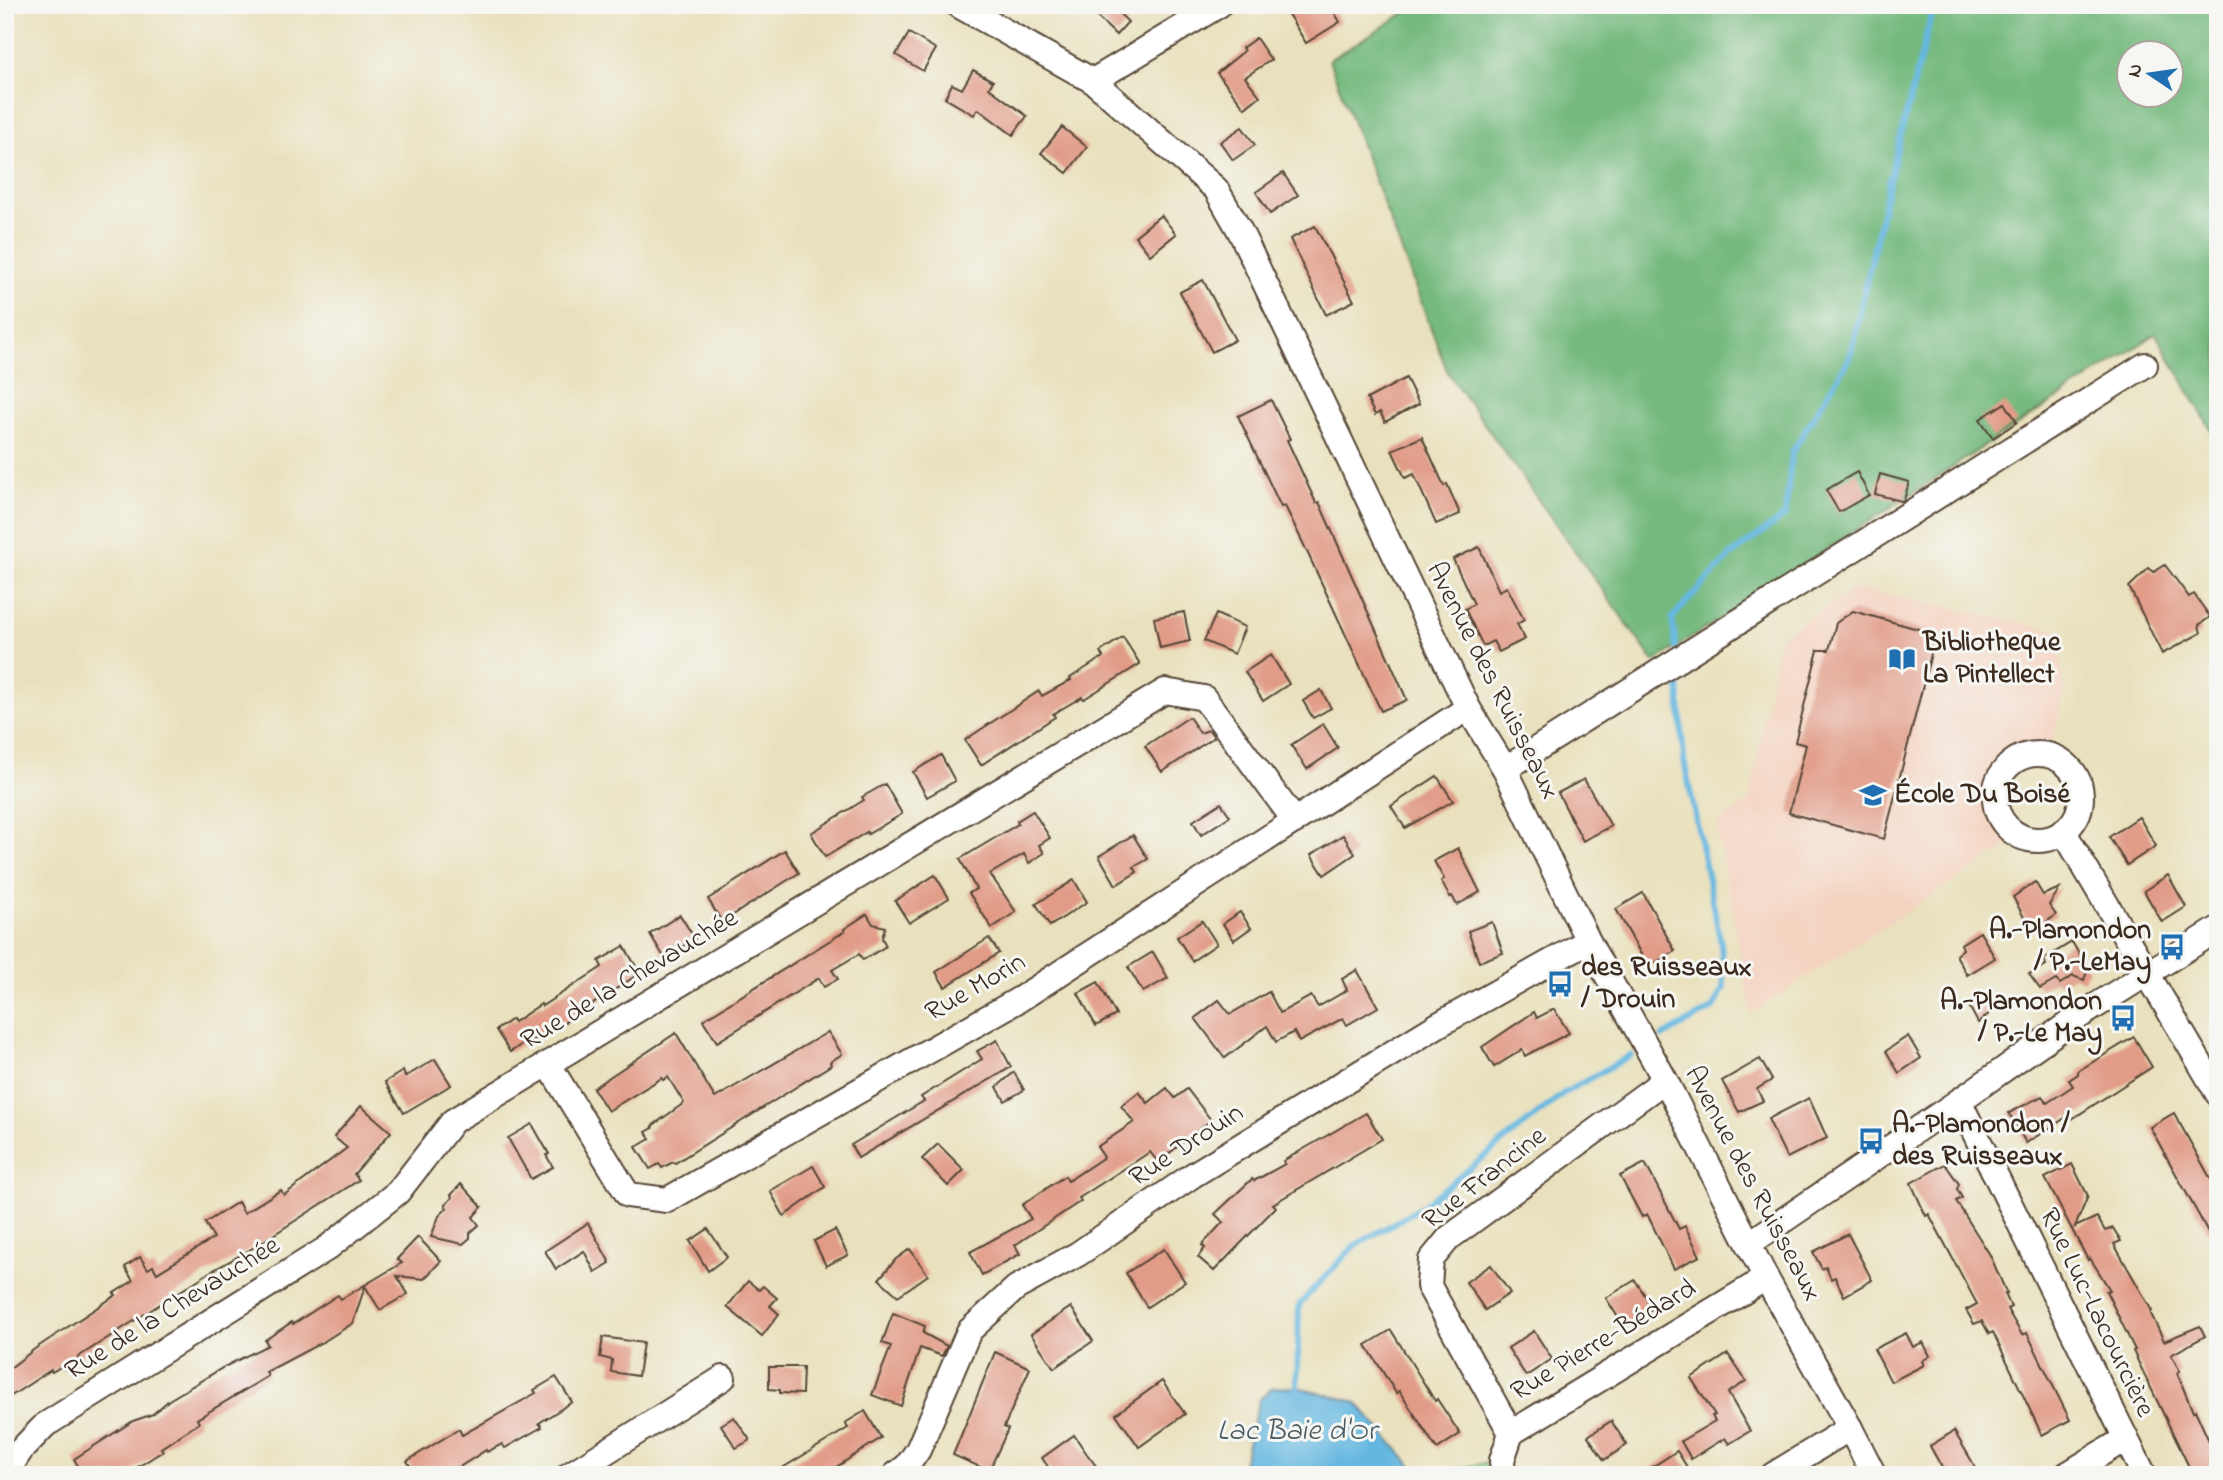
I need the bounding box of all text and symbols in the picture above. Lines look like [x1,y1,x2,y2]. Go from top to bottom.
north arrow [2114,38,2184,108]
text: N [2121,61,2151,80]
street label: Avenue des Ruisseaux [1414,555,1570,807]
place label: Bibliotheque La Pintellect [1921,623,2062,696]
library icon: Bibliotheque La Pintellect [1887,644,1917,674]
place label: École Du Boisé [1894,775,2072,816]
school or university icon: École Du Boisé [1858,780,1888,810]
street label: Rue de la Chevauchée [514,899,747,1061]
place label: A.-Plamondon / P.-LeMay [1989,911,2151,984]
bus stop icon: A.-Plamondon / P.-LeMay [2157,932,2187,962]
street label: Rue Morin [918,943,1034,1033]
place label: des Ruisseaux / Drouin [1580,948,1752,1021]
bus stop icon: des Ruisseaux / Drouin [1545,969,1575,999]
place label: A.-Plamondon / P.-Le May [1940,982,2102,1055]
bus stop icon: A.-Plamondon / P.-Le May [2108,1003,2138,1033]
street label: Avenue des Ruisseaux [1673,1059,1831,1309]
street label: Rue Drouin [1122,1094,1252,1198]
place label: A.-Plamondon / des Ruisseaux [1892,1105,2070,1178]
street label: Rue Francine [1414,1117,1556,1241]
bus stop icon: A.-Plamondon / des Ruisseaux [1856,1126,1886,1156]
street label: Rue Luc-Lacourcière [2027,1201,2165,1425]
street label: Rue de la Chevauchée [57,1226,289,1392]
street label: Rue Pierre-Bédard [1503,1269,1705,1413]
water label: Lac Baie d'Or [1217,1410,1381,1454]

